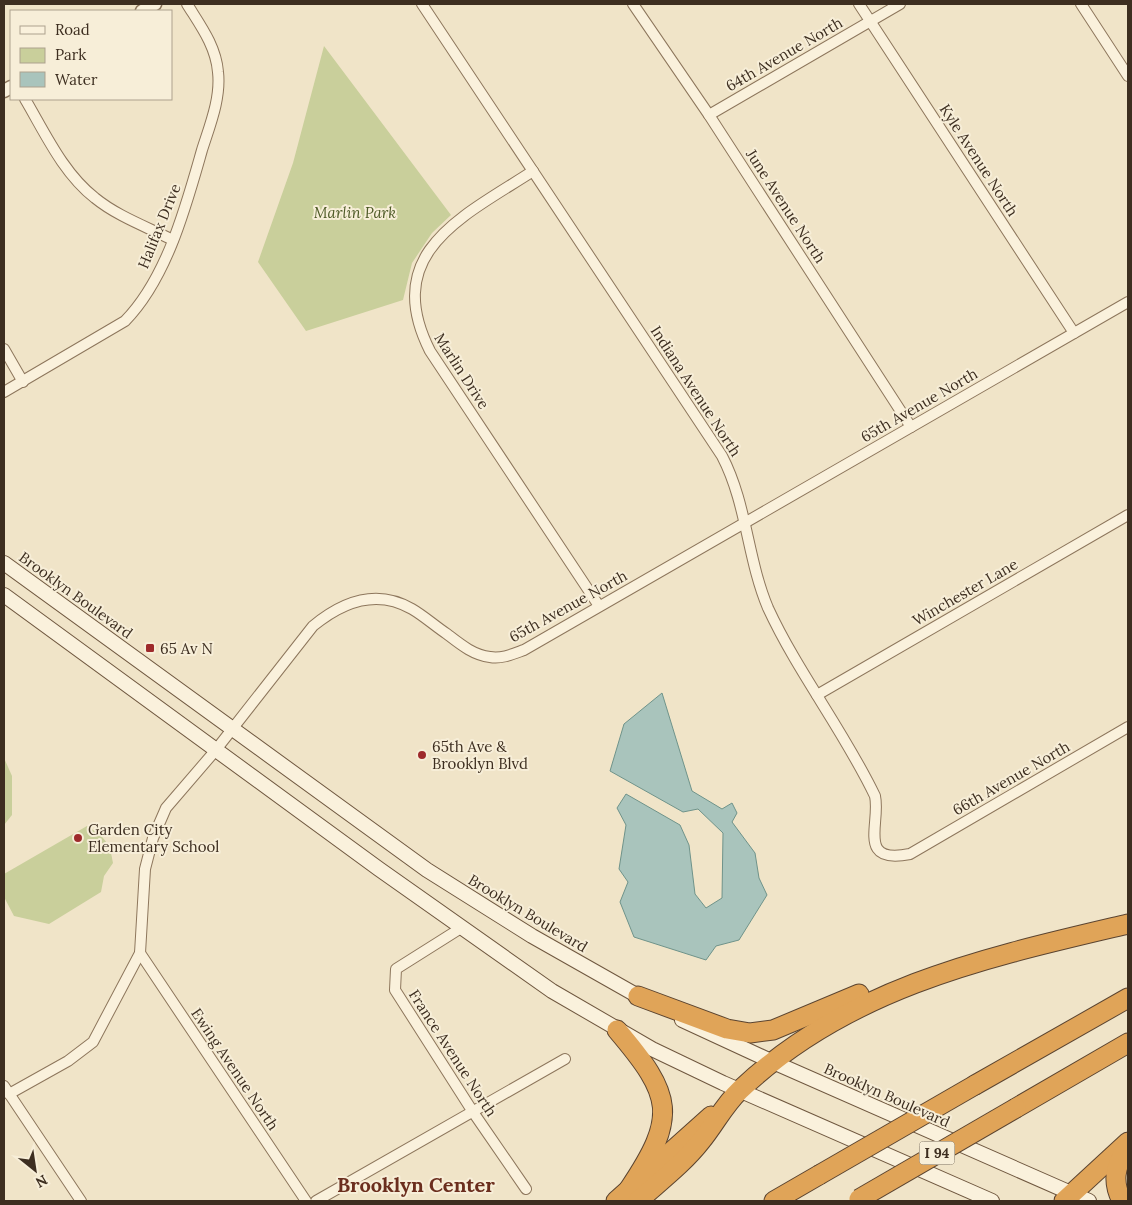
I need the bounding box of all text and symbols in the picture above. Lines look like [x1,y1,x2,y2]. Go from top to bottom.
legend [10,10,172,100]
street label: 64th Avenue North [722,13,846,95]
text: Road [55,20,90,39]
text: Park [55,45,86,64]
text: Water [55,70,98,89]
street label: Kyle Avenue North [936,100,1022,220]
street label: June Avenue North [742,145,830,267]
street label: Halifax Drive [133,181,185,271]
park label: Marlin Park [314,203,396,222]
street label: Indiana Avenue North [647,322,745,460]
street label: Marlin Drive [430,329,494,413]
street label: 65th Avenue North [857,364,981,446]
street label: Brooklyn Boulevard [15,547,137,643]
street label: Winchester Lane [909,554,1021,630]
street label: 65th Avenue North [506,566,630,646]
place label: 65 Av N [160,639,213,658]
marker: 65 Av N [144,642,156,654]
place label: 65th Ave & Brooklyn Blvd [432,737,528,773]
street label: 66th Avenue North [949,737,1073,819]
marker: 65th Ave & Brooklyn Blvd [416,749,428,761]
place label: Garden City Elementary School [88,820,219,856]
marker: Garden City Elementary School [72,832,84,844]
street label: Brooklyn Boulevard [465,870,591,956]
street label: France Avenue North [405,986,501,1120]
street label: Ewing Avenue North [187,1004,283,1134]
street label: Brooklyn Boulevard [821,1059,953,1131]
road number: I 94 [920,1142,954,1164]
north arrow [10,1145,60,1195]
text: N [32,1171,51,1192]
district label: Brooklyn Center [337,1172,495,1197]

